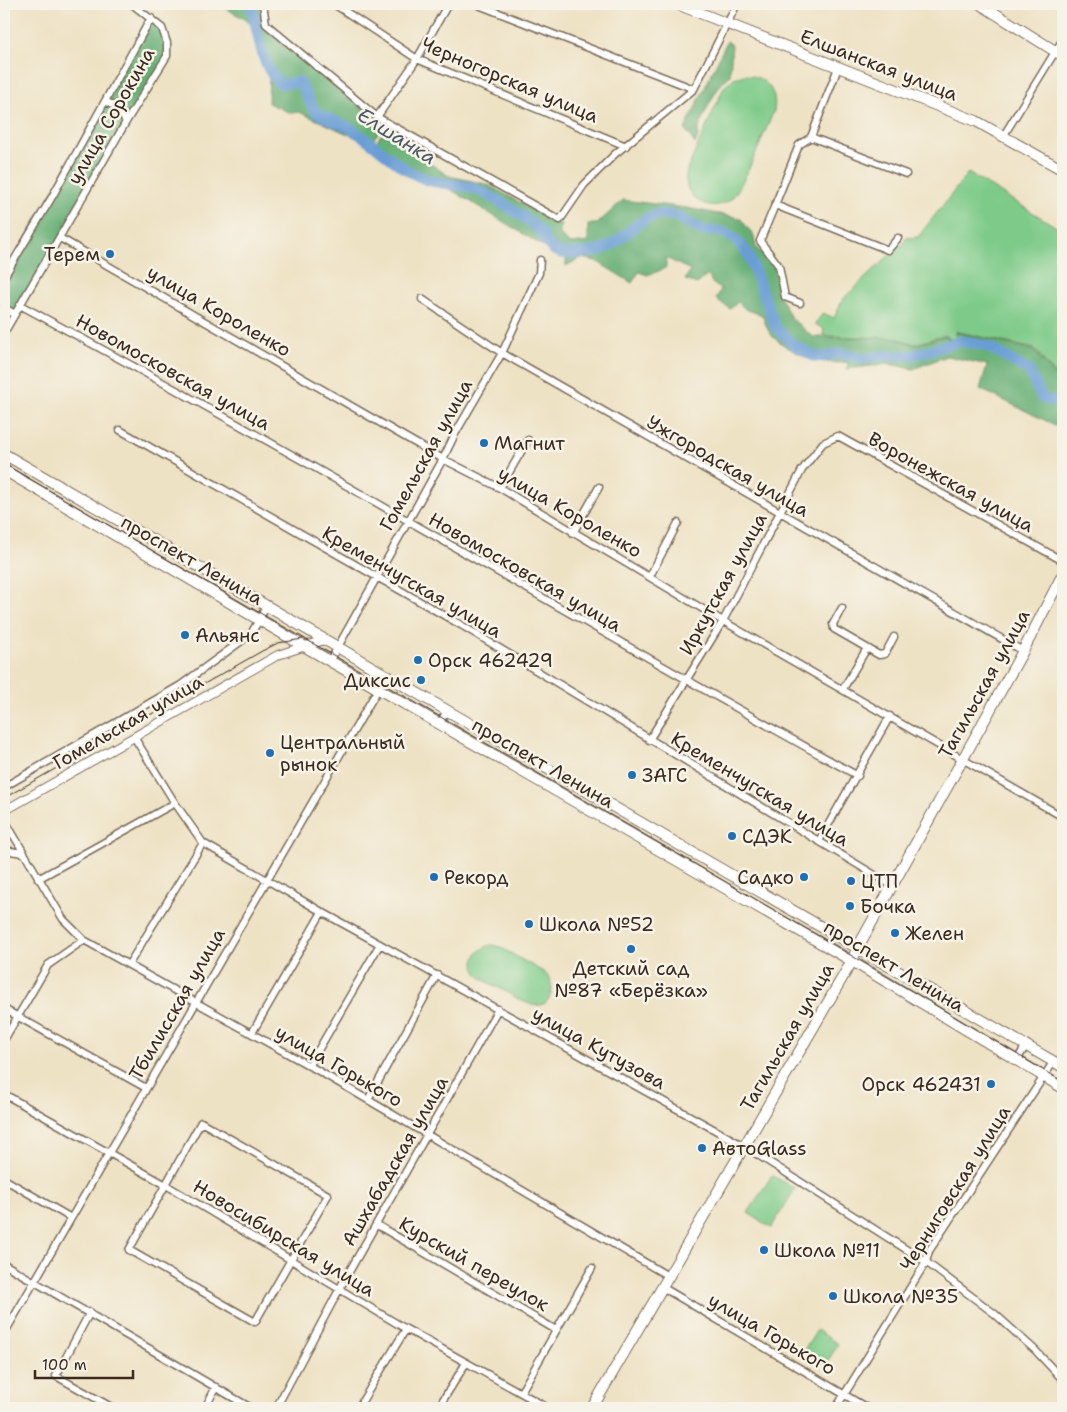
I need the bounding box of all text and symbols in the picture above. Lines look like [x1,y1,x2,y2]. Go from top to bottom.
street label: Елшанская улица [797,23,962,107]
street label: Черногорская улица [418,31,603,129]
street label: улица Сорокина [62,43,160,189]
water label: Елшанка [353,102,441,170]
place label: Терем [44,242,100,267]
marker: Терем [104,248,116,260]
street label: улица Короленко [143,260,295,362]
street label: Новомосковская улица [71,308,275,436]
street label: Гомельская улица [374,375,478,535]
street label: Ужгородская улица [642,409,814,523]
street label: Воронежская улица [864,426,1038,538]
place label: Магнит [494,431,565,456]
marker: Магнит [478,437,490,449]
street label: улица Короленко [494,461,646,563]
street label: Новомосковская улица [424,507,626,638]
street label: Иркутская улица [674,508,772,659]
street label: проспект Ленина [117,509,268,611]
street label: Кременчугская улица [318,520,506,644]
street label: Тагильская улица [933,605,1035,763]
place label: Альянс [195,623,260,648]
marker: Альянс [179,629,191,641]
place label: Орск 462429 [428,648,553,673]
marker: Орск 462429 [412,654,424,666]
place label: Диксис [344,668,411,693]
street label: Гомельская улица [48,669,208,775]
marker: Диксис [415,674,427,686]
street label: проспект Ленина [468,712,619,814]
street label: Кременчугская улица [666,726,854,852]
place label: Центральный рынок [280,730,405,777]
marker: Центральный рынок [264,747,276,759]
place label: ЗАГС [642,763,687,788]
marker: ЗАГС [626,769,638,781]
place label: СДЭК [742,824,792,849]
marker: СДЭК [726,830,738,842]
place label: Рекорд [444,865,509,890]
place label: Садко [737,865,794,890]
place label: ЦТП [861,869,898,894]
marker: Рекорд [428,871,440,883]
marker: Садко [798,871,810,883]
marker: ЦТП [845,875,857,887]
place label: Бочка [860,894,916,919]
marker: Бочка [844,900,856,912]
place label: Школа №52 [539,912,654,937]
street label: проспект Ленина [819,914,969,1018]
marker: Школа №52 [523,918,535,930]
place label: Желен [905,921,964,946]
street label: Тбилисская улица [123,923,231,1085]
marker: Желен [889,927,901,939]
marker: Детский сад №87 «Берёзка» [625,943,637,955]
place label: Детский сад №87 «Берёзка» [554,956,708,1003]
street label: Тагильская улица [734,958,840,1115]
street label: улица Кутузова [528,1001,670,1095]
street label: улица Горького [271,1019,407,1113]
street label: Ашхабадская улица [336,1071,454,1251]
place label: Орск 462431 [861,1072,981,1097]
marker: Орск 462431 [985,1078,997,1090]
street label: Черниговская улица [894,1100,1016,1275]
place label: АвтоGlass [712,1136,807,1161]
marker: АвтоGlass [696,1142,708,1154]
street label: Новосибирская улица [188,1174,380,1302]
street label: Курский переулок [395,1211,553,1317]
place label: Школа №11 [774,1238,880,1263]
marker: Школа №11 [758,1244,770,1256]
place label: Школа №35 [843,1284,958,1309]
street label: улица Горького [704,1287,840,1381]
marker: Школа №35 [827,1290,839,1302]
scale bar [35,1347,132,1379]
text: 100 m [42,1355,87,1375]

